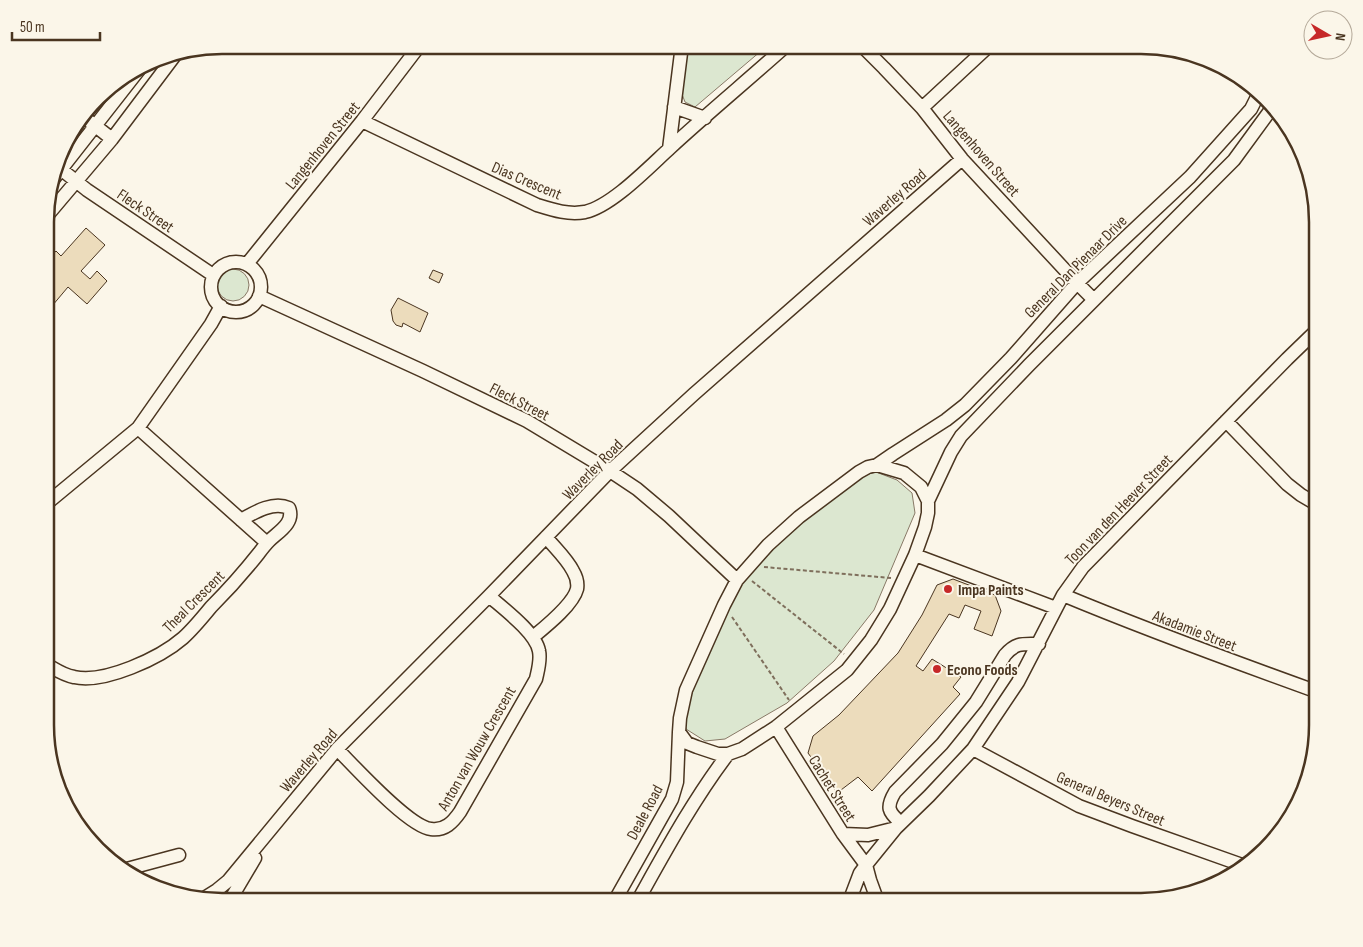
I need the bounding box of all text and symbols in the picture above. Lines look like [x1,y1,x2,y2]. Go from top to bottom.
scale bar [12,10,100,42]
north arrow [1303,10,1353,60]
text: 50 m [20,18,45,37]
text: N [1331,32,1349,42]
street label: Langenhoven Street [282,98,364,194]
street label: Langenhoven Street [938,107,1023,201]
street label: Dias Crescent [489,158,564,205]
street label: Waverley Road [859,165,931,231]
street label: Fleck Street [113,185,177,237]
street label: General Dan Pienaar Drive [1021,212,1131,322]
street label: Fleck Street [486,379,552,425]
street label: Waverley Road [559,436,627,504]
street label: Toon van den Heever Street [1061,451,1177,569]
street label: Theal Crescent [159,567,229,637]
place label: Impa Paints [958,581,1024,600]
marker: Impa Paints [942,583,954,595]
street label: Akadamie Street [1149,606,1239,656]
place label: Econo Foods [947,661,1018,680]
marker: Econo Foods [931,663,943,675]
street label: Anton van Wouw Crescent [434,683,521,815]
street label: Waverley Road [276,725,342,797]
street label: Cachet Street [804,752,860,826]
street label: General Beyers Street [1053,768,1168,831]
street label: Deale Road [623,782,668,843]

